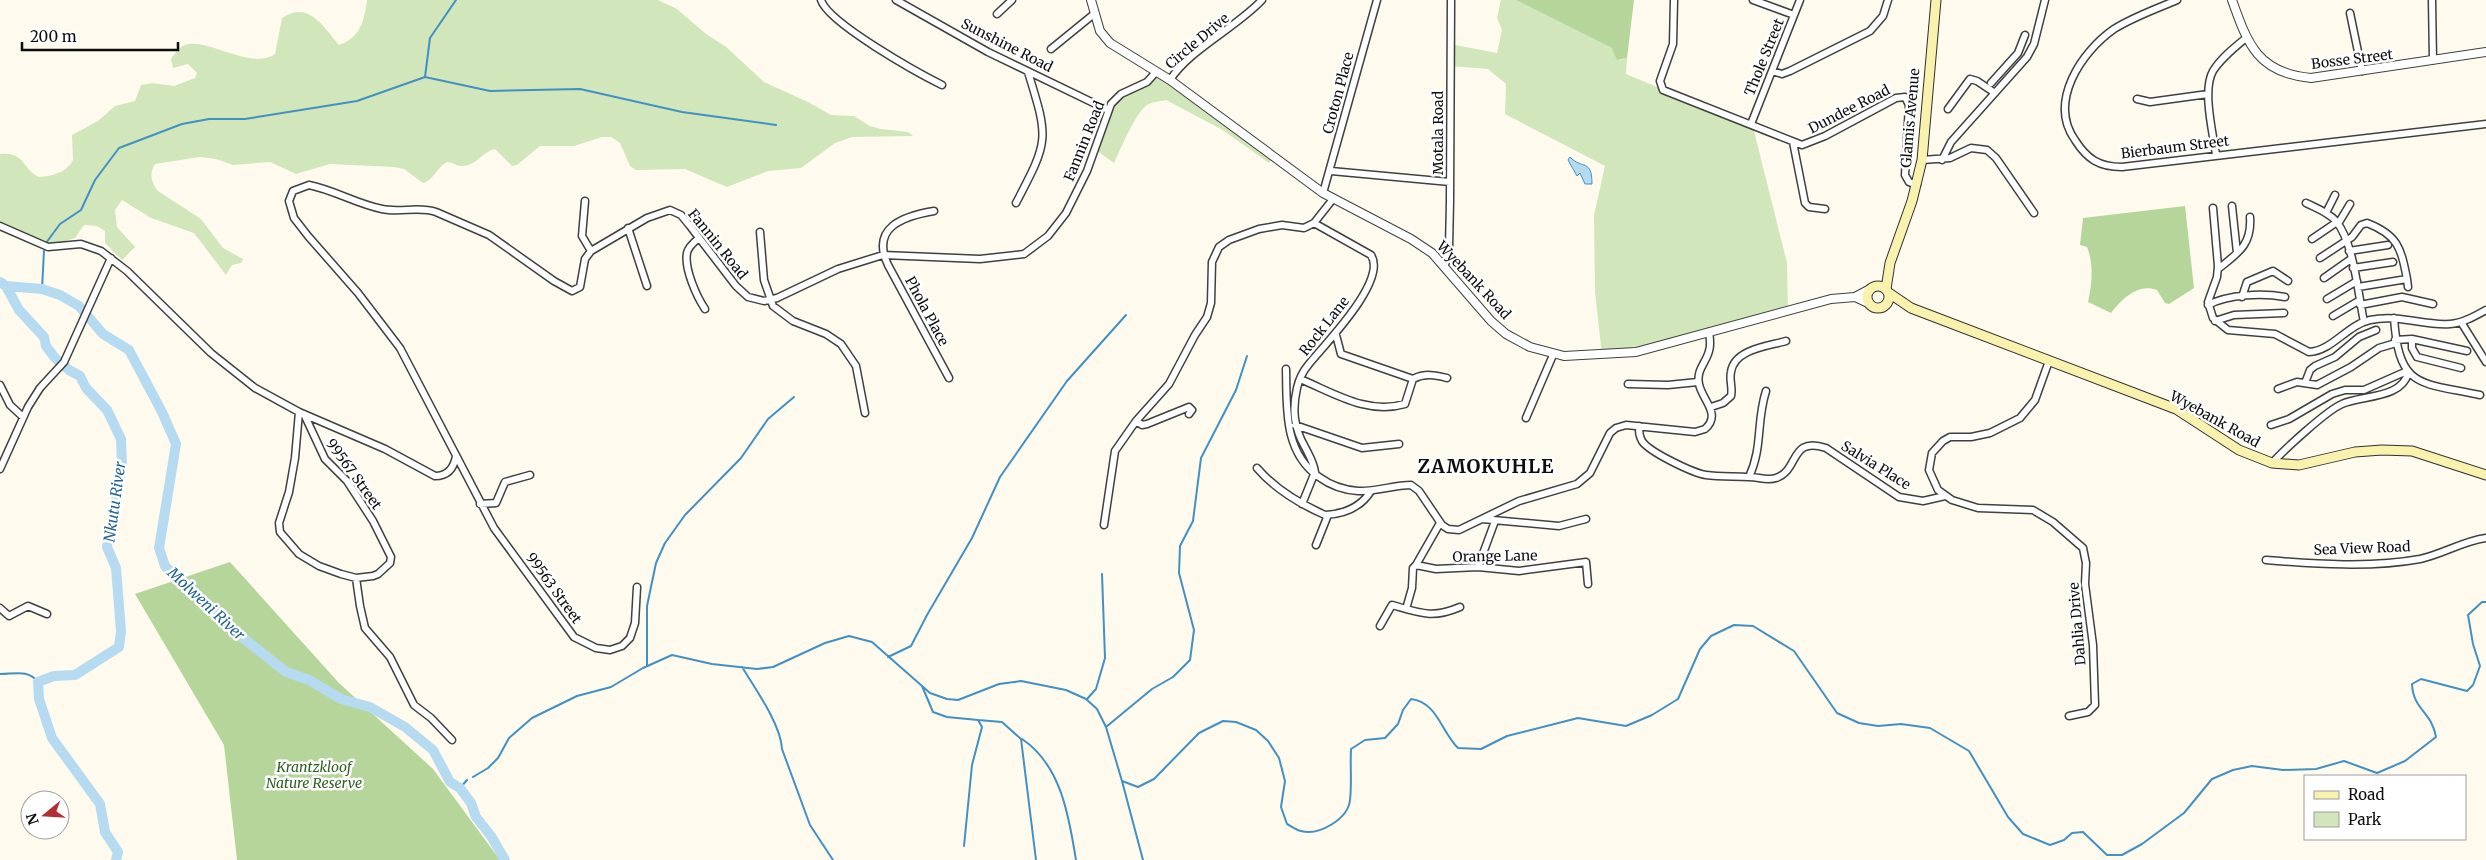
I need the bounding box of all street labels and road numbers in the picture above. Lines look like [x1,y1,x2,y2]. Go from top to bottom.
street label: Circle Drive [1161,9,1233,73]
street label: Sunshine Road [958,14,1056,76]
street label: Thole Street [1740,15,1788,98]
street label: Bosse Street [2310,45,2394,73]
street label: Croton Place [1318,50,1358,136]
street label: Glamis Avenue [1897,68,1923,168]
street label: Dundee Road [1805,80,1893,137]
street label: Motala Road [1429,90,1447,175]
street label: Fannin Road [1060,98,1108,184]
street label: Bierbaum Street [2120,131,2231,163]
street label: Fannin Road [684,205,752,283]
street label: Wyebank Road [1432,236,1515,323]
street label: Phola Place [901,273,953,349]
street label: Rock Lane [1295,293,1353,359]
street label: Wyebank Road [2166,386,2264,451]
street label: 99567 Street [322,435,386,513]
street label: Salvia Place [1838,437,1914,493]
street label: Sea View Road [2313,537,2411,559]
street label: Orange Lane [1452,546,1538,566]
street label: 99563 Street [522,549,586,628]
street label: Dahlia Drive [2064,582,2090,666]

